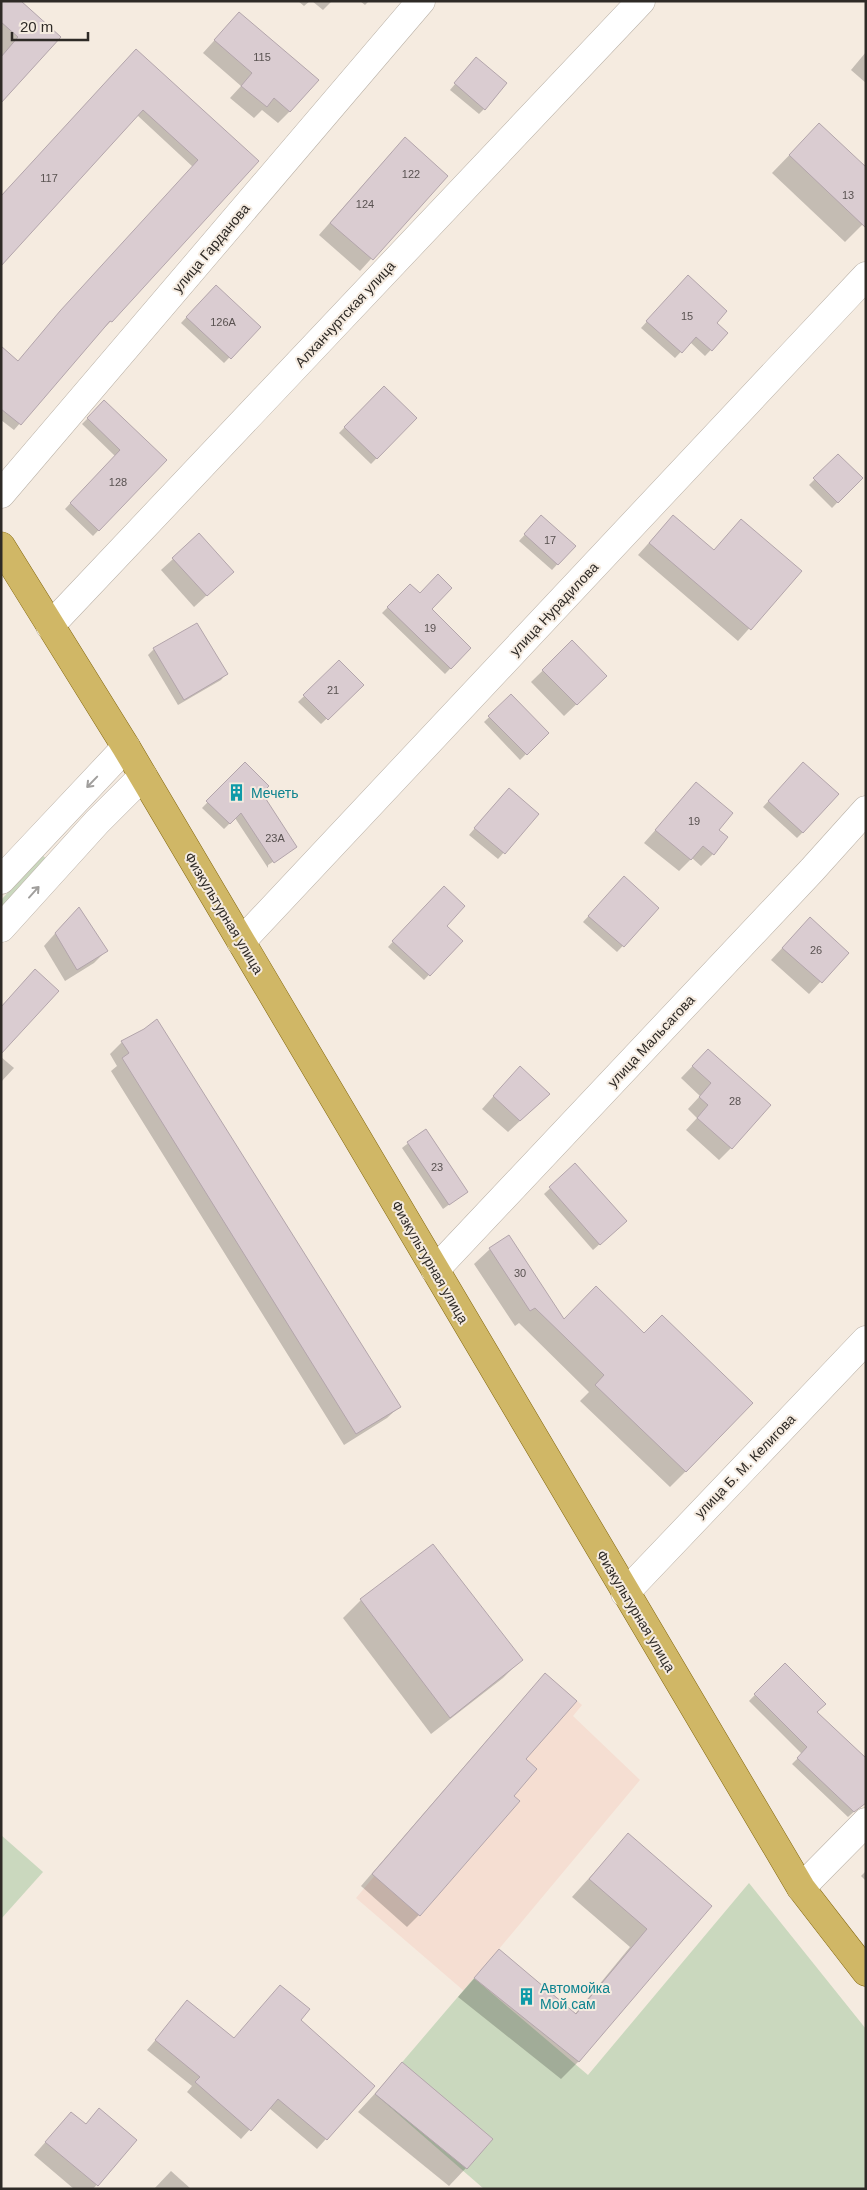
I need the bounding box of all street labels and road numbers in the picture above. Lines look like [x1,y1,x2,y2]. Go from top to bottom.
street label: улица Гарданова [169,200,253,296]
street label: Алханчуртская улица [292,258,398,370]
street label: улица Нурадилова [507,559,602,659]
street label: Физкультурная улица [181,849,267,977]
street label: улица Мальсагова [604,992,698,1090]
street label: Физкультурная улица [388,1198,472,1326]
street label: улица Б. М. Келигова [691,1411,799,1521]
street label: Физкультурная улица [593,1547,679,1675]

